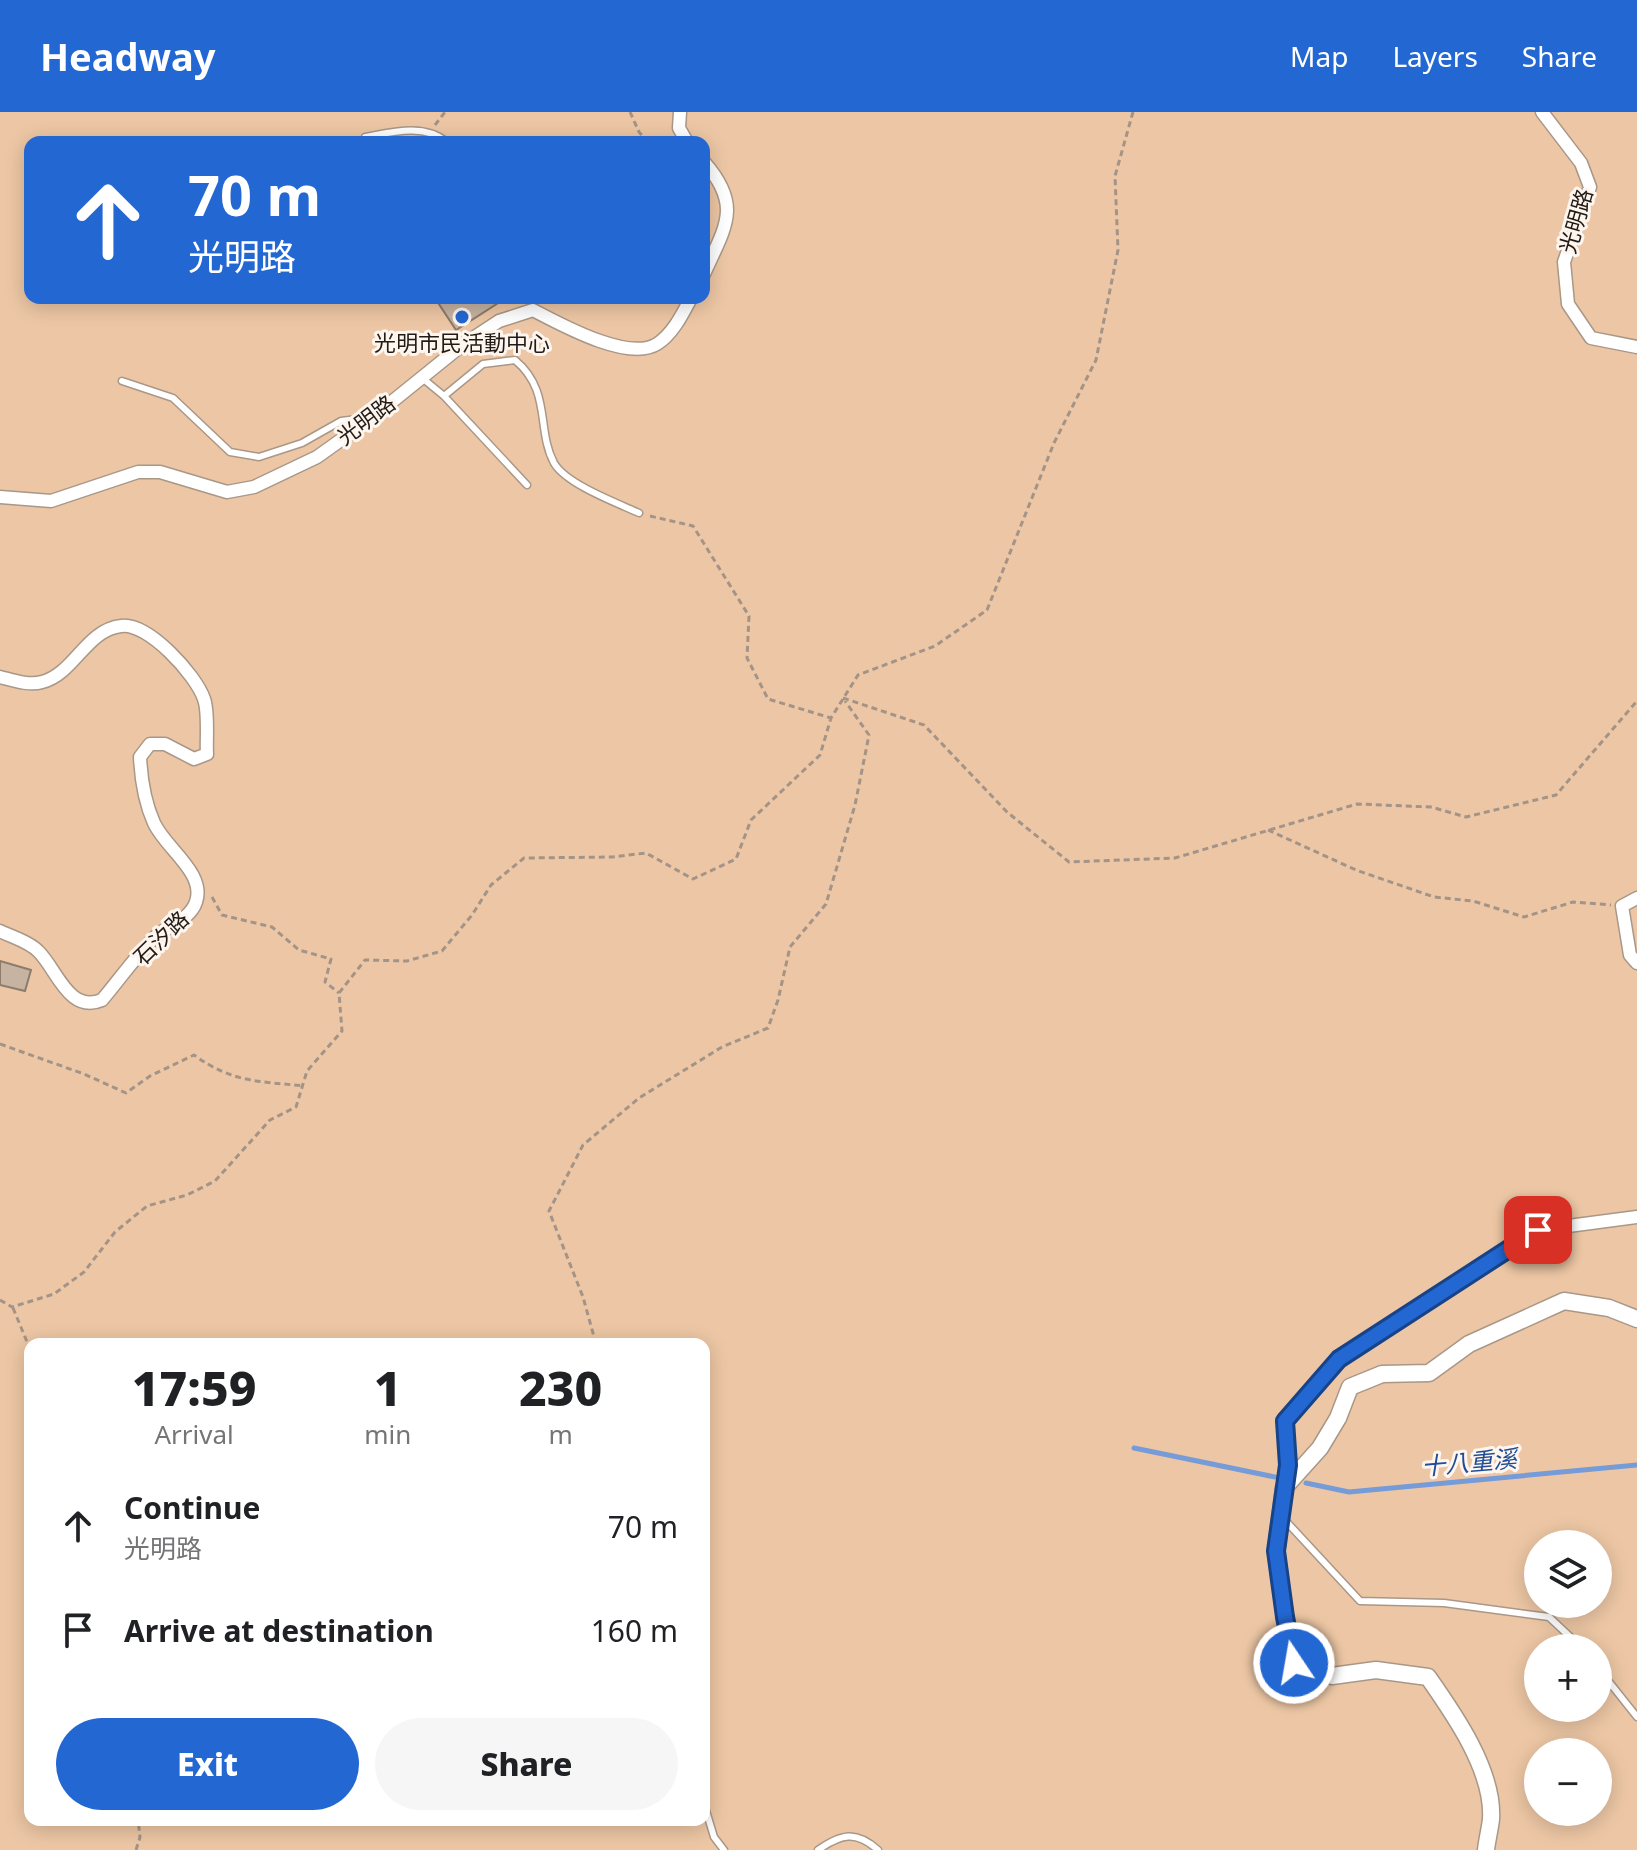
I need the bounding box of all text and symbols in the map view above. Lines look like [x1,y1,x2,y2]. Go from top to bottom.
text: Headway [40,30,216,82]
text: Map [1290,37,1348,75]
text: Layers [1392,37,1478,75]
text: Share [1522,37,1597,75]
text: 70 m [188,156,321,232]
icon: ahead [56,168,160,272]
street label: 光明路 [1552,185,1599,257]
text: 光明路 [188,232,296,281]
marker: 光明市民活動中心 [453,308,471,326]
place label: 光明市民活動中心 [374,327,550,357]
street label: 光明路 [330,387,401,451]
street label: 石汐路 [126,904,194,971]
pin [1504,1196,1572,1264]
icon: arrive [1516,1208,1560,1252]
text: 17:59 [132,1355,256,1420]
text: 1 [374,1355,402,1420]
text: 230 [519,1355,602,1420]
text: Arrival [154,1416,234,1452]
text: min [364,1416,411,1452]
text: m [548,1416,573,1452]
water label: 十八重溪 [1420,1441,1521,1482]
text: Continue [124,1487,260,1528]
icon: ahead [56,1504,100,1548]
text: 70 m [608,1506,678,1547]
text: 光明路 [124,1530,202,1566]
map controls [1524,1530,1612,1826]
button: layers [1524,1530,1612,1618]
icon: arrive [56,1608,100,1652]
text: Arrive at destination [124,1610,434,1651]
text: 160 m [591,1610,678,1651]
position arrow [1252,1621,1336,1705]
button: + [1524,1634,1612,1722]
button: Exit [56,1718,359,1810]
button: Share [375,1718,678,1810]
button: − [1524,1738,1612,1826]

